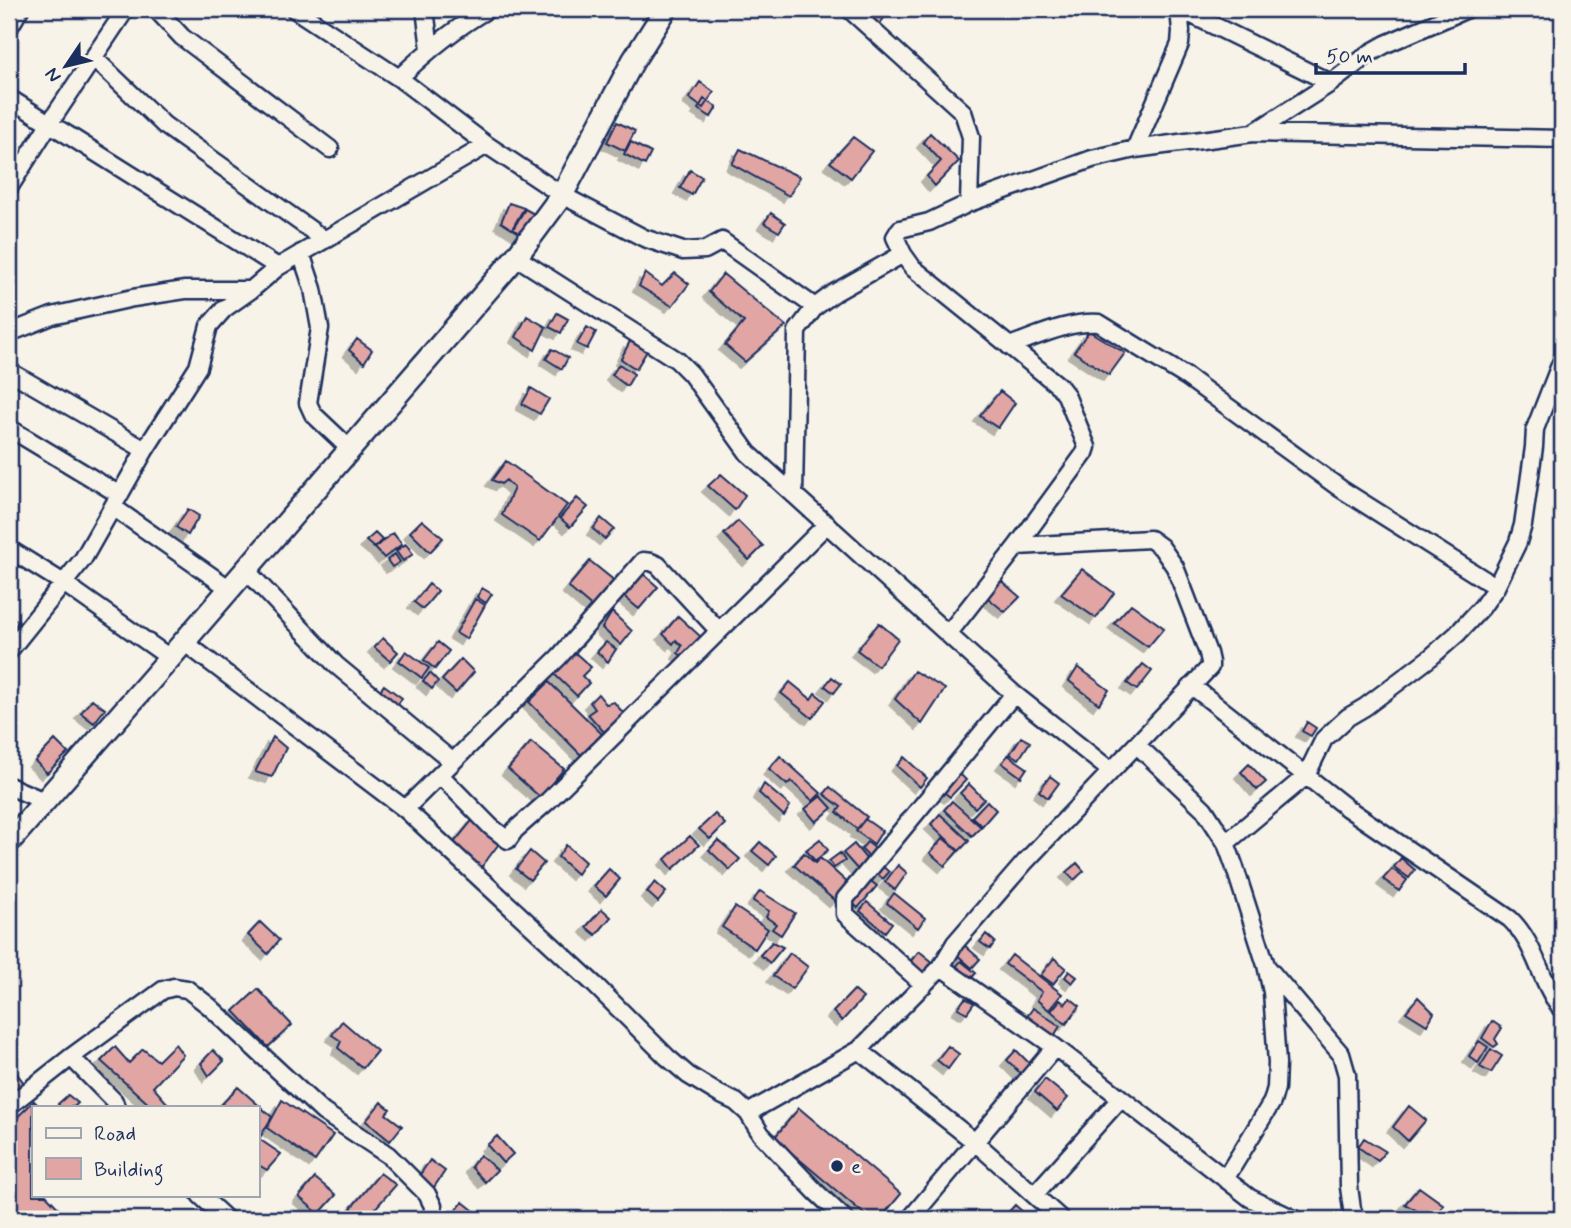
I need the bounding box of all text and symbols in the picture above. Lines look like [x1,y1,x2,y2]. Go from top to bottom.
north arrow [32,32,102,102]
scale bar [1316,32,1464,76]
text: 50 m [1326,43,1373,71]
text: N [39,63,67,87]
legend [32,1106,259,1196]
text: Road [94,1120,136,1148]
place label: e [851,1153,861,1181]
text: Building [94,1156,164,1186]
marker: e [829,1158,845,1174]

